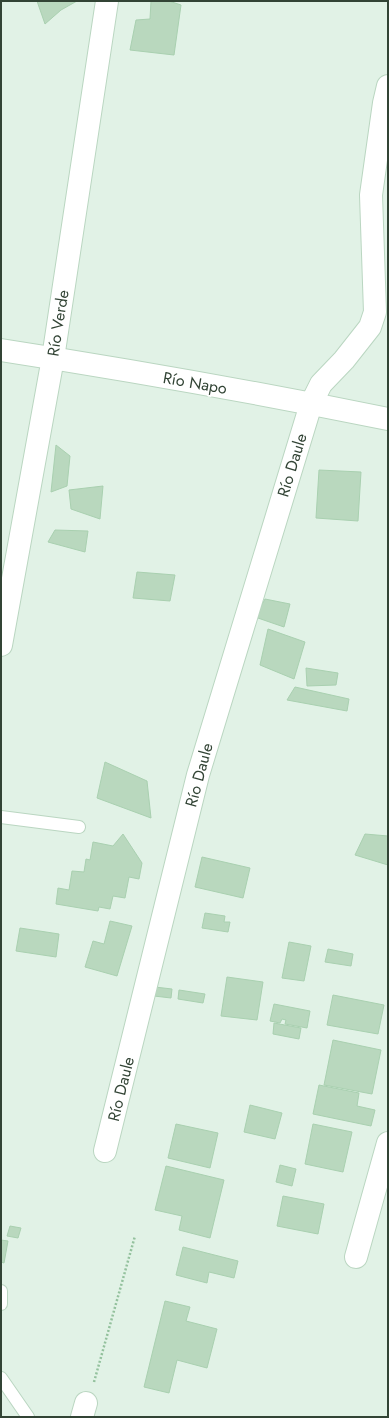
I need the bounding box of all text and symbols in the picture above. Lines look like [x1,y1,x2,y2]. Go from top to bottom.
street label: Río Verde [41,288,75,358]
street label: Río Napo [161,366,229,400]
street label: Río Daule [271,430,313,500]
street label: Río Daule [179,740,219,810]
street label: Río Daule [102,1054,140,1124]

